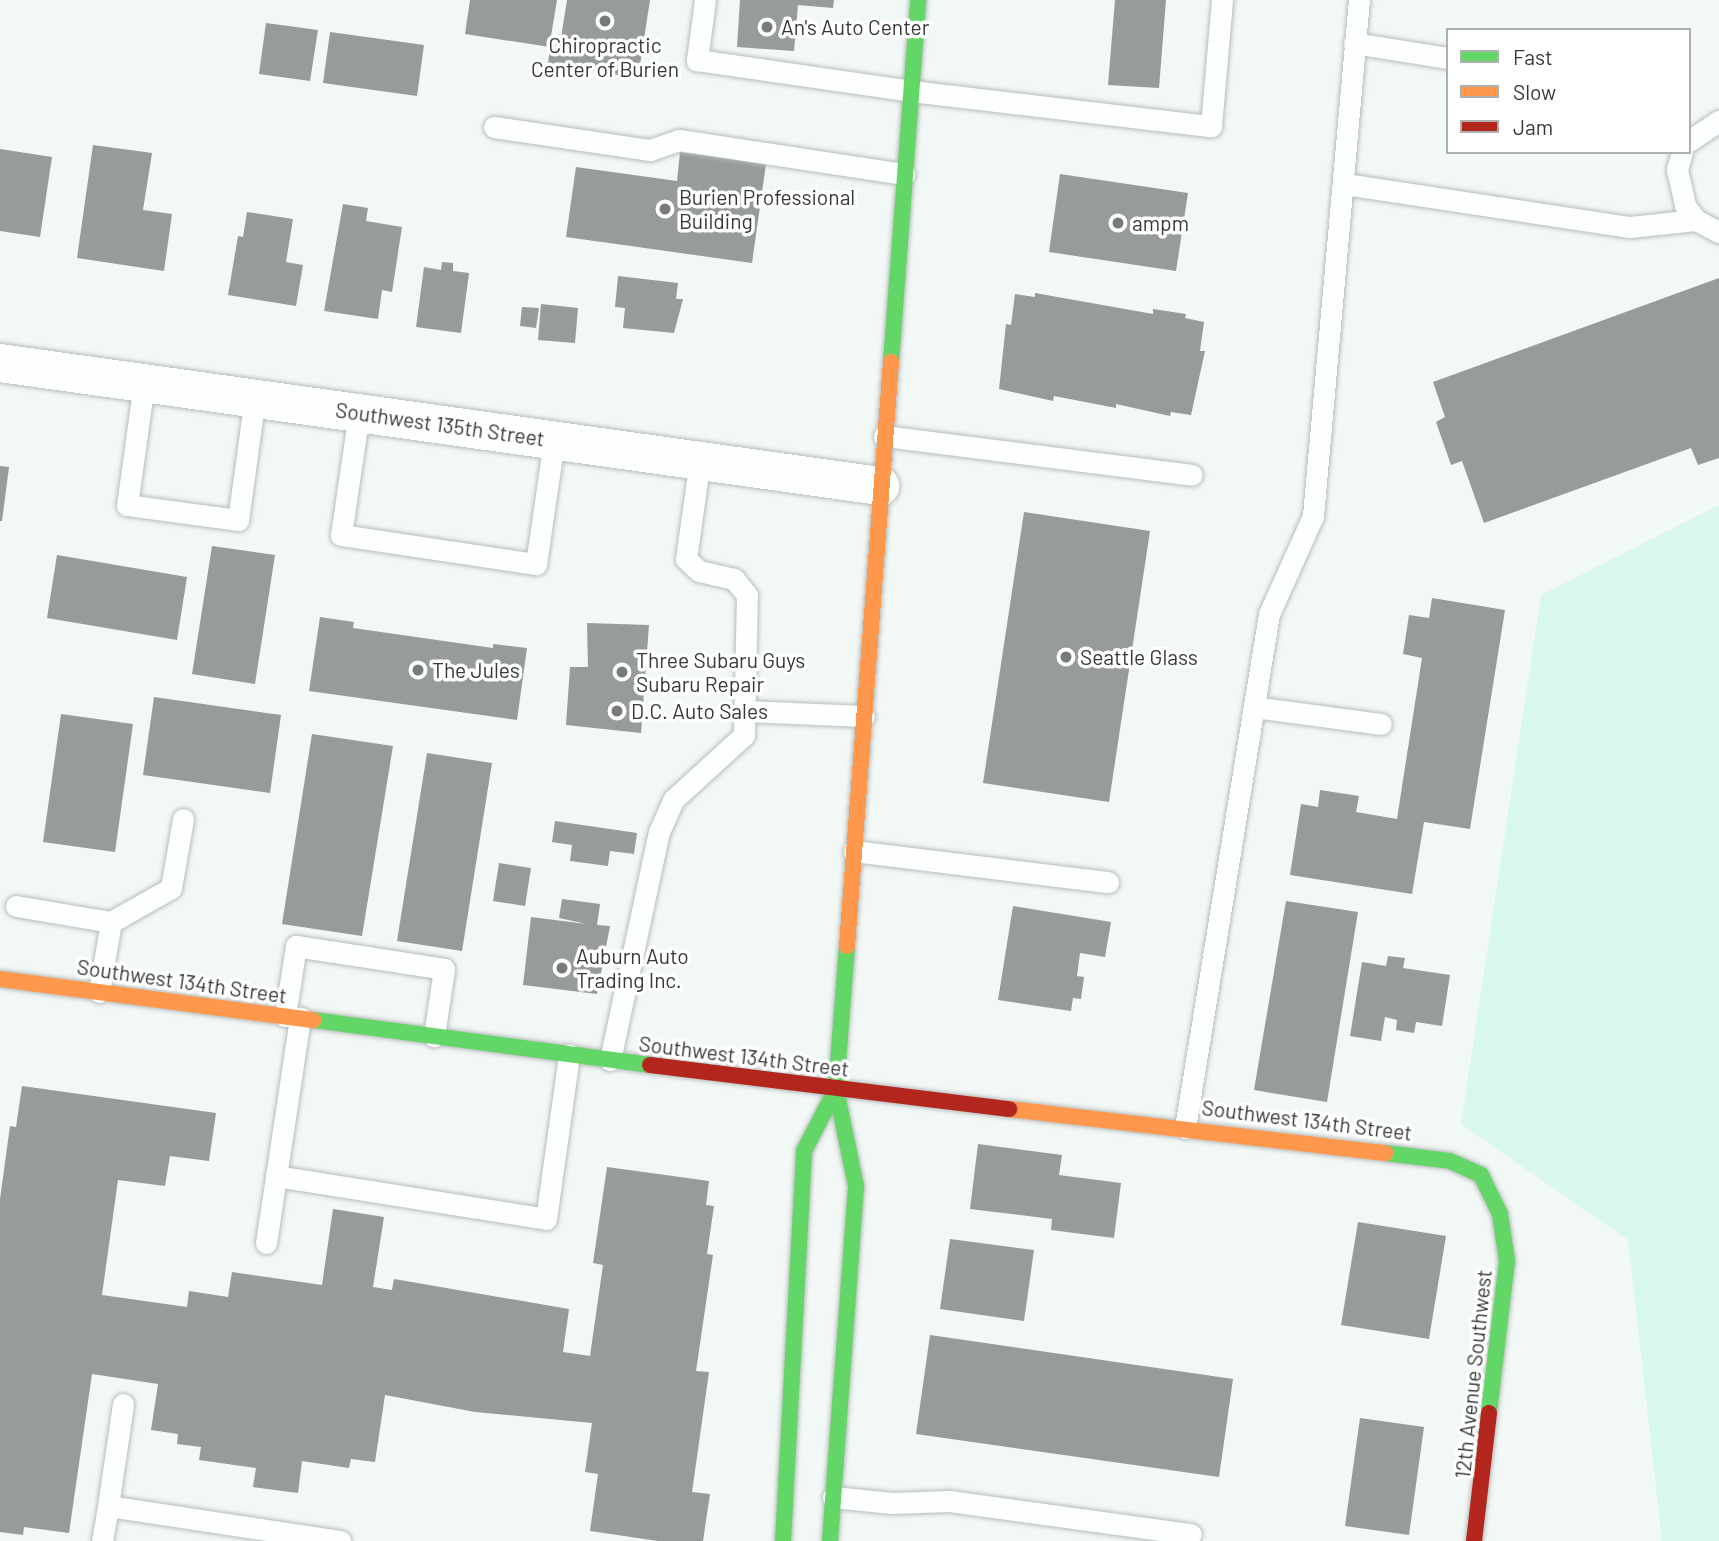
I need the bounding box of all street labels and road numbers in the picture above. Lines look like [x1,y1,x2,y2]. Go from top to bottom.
street label: Southwest 135th Street [334,397,546,451]
street label: Southwest 134th Street [75,954,289,1008]
street label: Southwest 134th Street [637,1031,851,1081]
street label: Southwest 134th Street [1200,1095,1414,1145]
street label: 12th Avenue Southwest [1449,1268,1497,1480]

